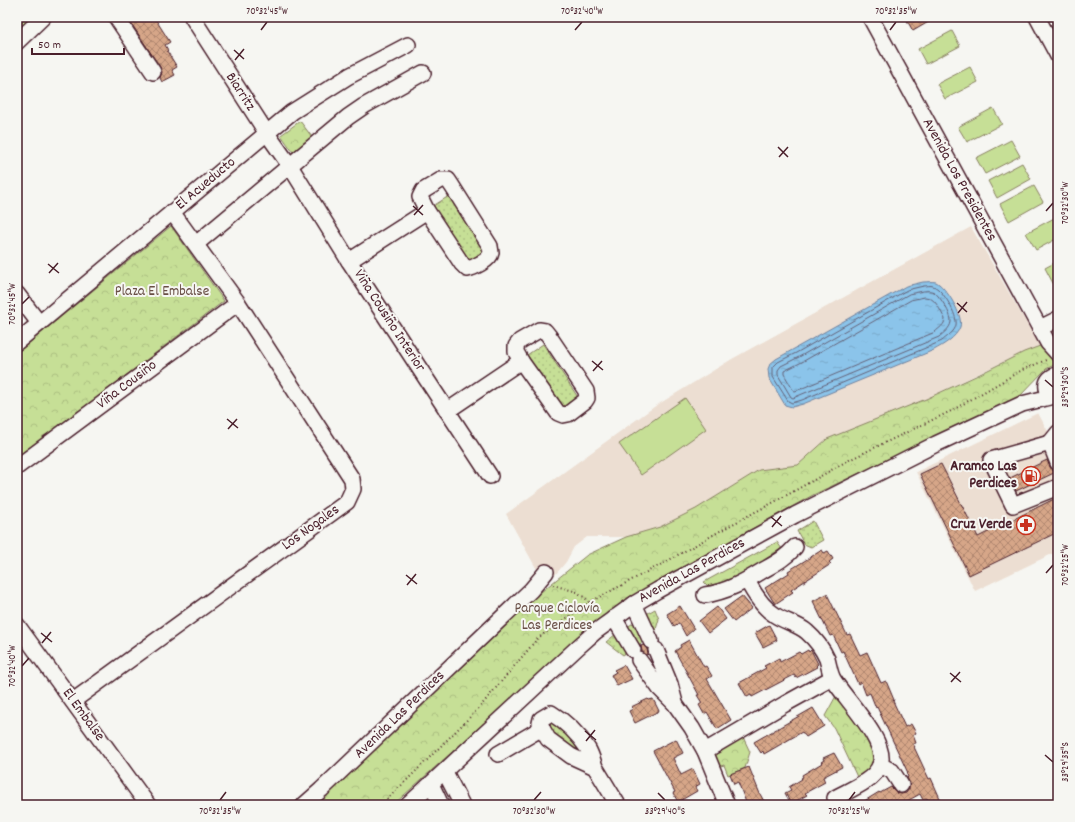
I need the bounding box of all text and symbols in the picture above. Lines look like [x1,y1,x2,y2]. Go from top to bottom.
text: 70°32'45"W [246,5,288,19]
text: 70°32'40"W [561,5,603,19]
text: 70°32'35"W [875,5,917,19]
scale bar [32,30,124,56]
text: 50 m [38,37,61,54]
street label: Biarritz [219,68,261,116]
street label: Avenida Los Presidentes [916,114,1002,246]
street label: El Acueducto [171,152,241,216]
text: 70°32'30"W [1059,182,1073,224]
street label: Viña Cousiño Interior [348,265,431,377]
park label: Plaza El Embalse [115,281,210,303]
text: 70°32'45"W [6,283,20,325]
street label: Viña Cousiño [92,355,162,415]
text: 33°29'30"S [1059,367,1073,407]
place label: Aramco Las Perdices [950,456,1017,495]
fuel station icon: Aramco Las Perdices [1020,465,1042,487]
street label: Los Nogales [278,499,344,557]
place label: Cruz Verde [950,514,1012,536]
pharmacy icon: Cruz Verde [1015,514,1037,536]
street label: Avenida Las Perdices [635,533,749,609]
text: 70°32'25"W [1059,544,1073,586]
park label: Parque Ciclovía Las Perdices [514,598,600,637]
text: 70°32'40"W [6,645,20,687]
street label: Avenida Las Perdices [350,666,450,764]
street label: El Embalse [56,684,110,746]
text: 33°29'35"S [1059,742,1073,782]
text: 70°32'35"W [199,805,241,819]
text: 70°32'30"W [513,805,555,819]
text: 33°29'40"S [645,805,685,819]
text: 70°32'25"W [828,805,870,819]

